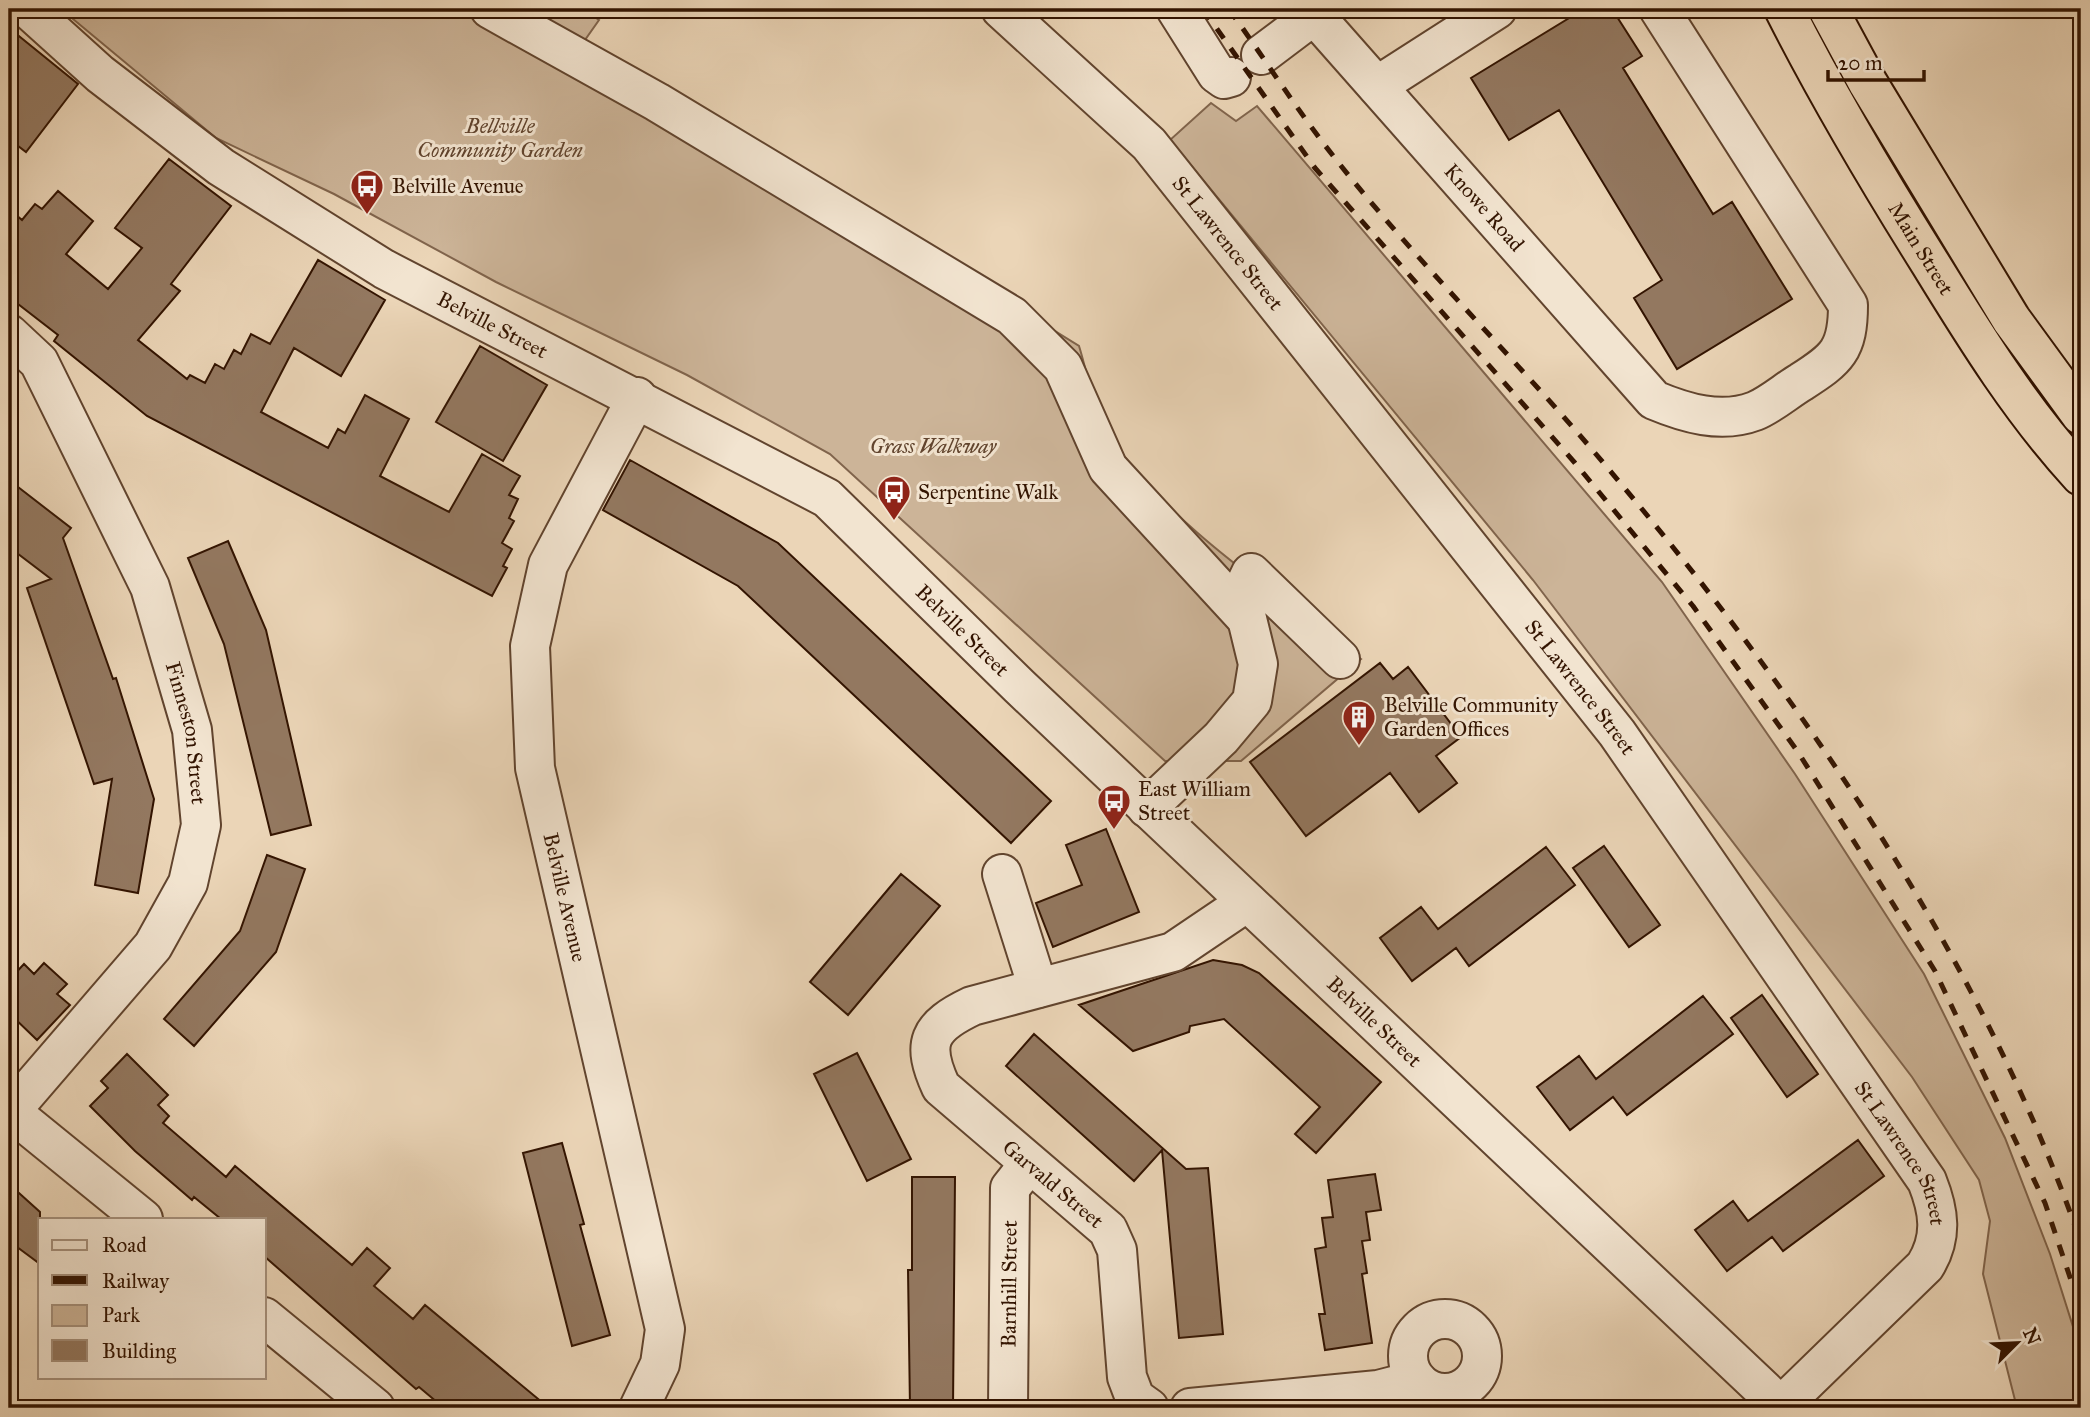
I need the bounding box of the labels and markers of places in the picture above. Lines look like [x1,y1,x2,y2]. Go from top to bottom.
bus stop icon: Belville Avenue [348,167,386,216]
place label: Belville Avenue [392,173,524,199]
bus stop icon: Serpentine Walk [875,473,913,522]
place label: Serpentine Walk [918,479,1059,505]
place label: Belville Community Garden Offices [1384,692,1559,742]
building icon: Belville Community Garden Offices [1340,698,1378,747]
place label: East William Street [1138,776,1251,826]
bus stop icon: East William Street [1095,782,1133,831]

